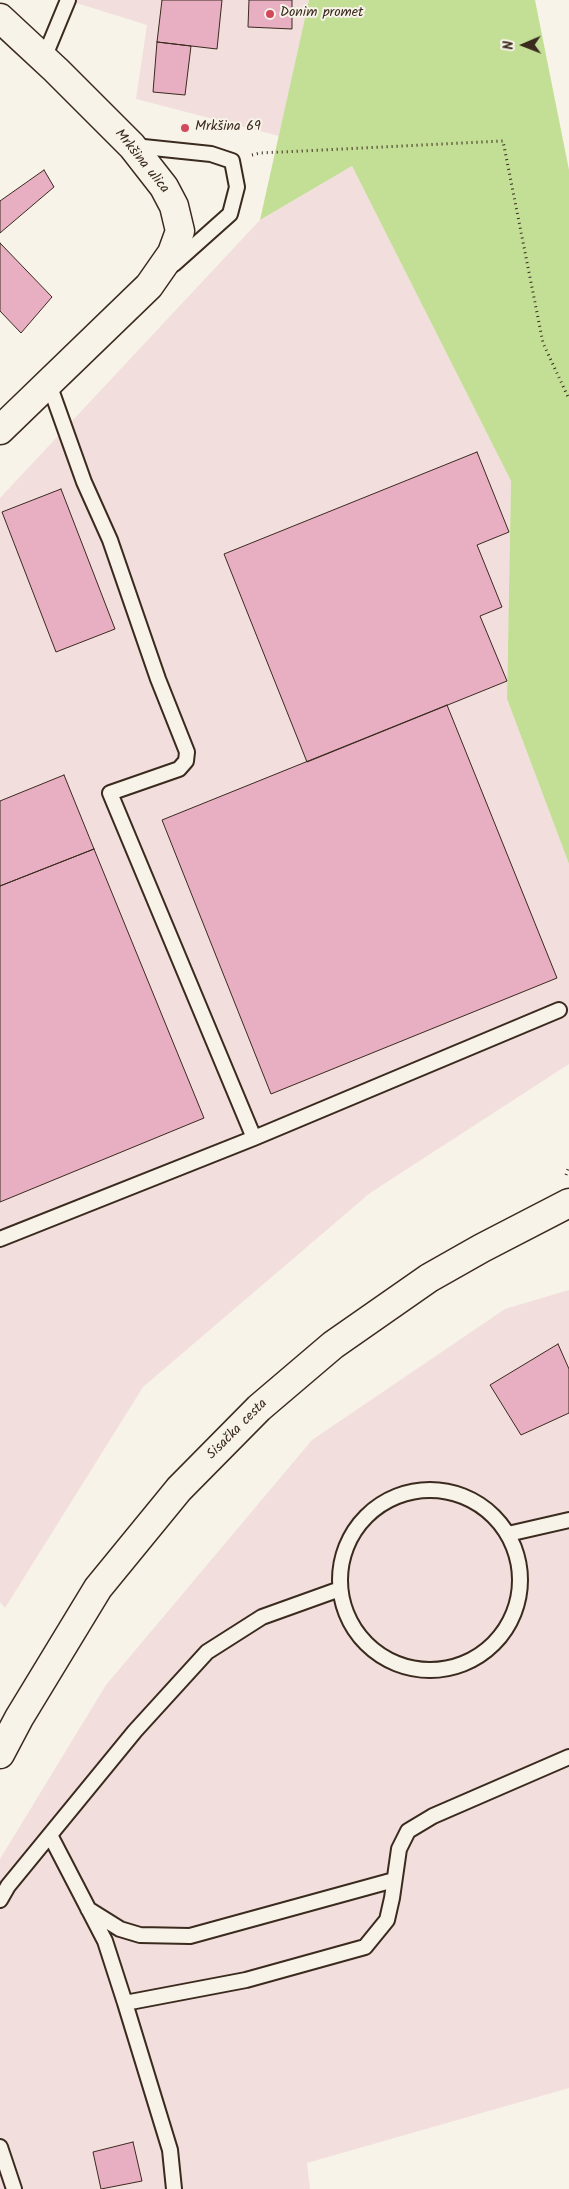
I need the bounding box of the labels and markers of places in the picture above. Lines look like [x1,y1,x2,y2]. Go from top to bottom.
place label: Donim promet [280,6,363,22]
marker: Donim promet [264,8,276,20]
place label: Mrkšina 69 [195,120,261,136]
marker: Mrkšina 69 [179,122,191,134]

